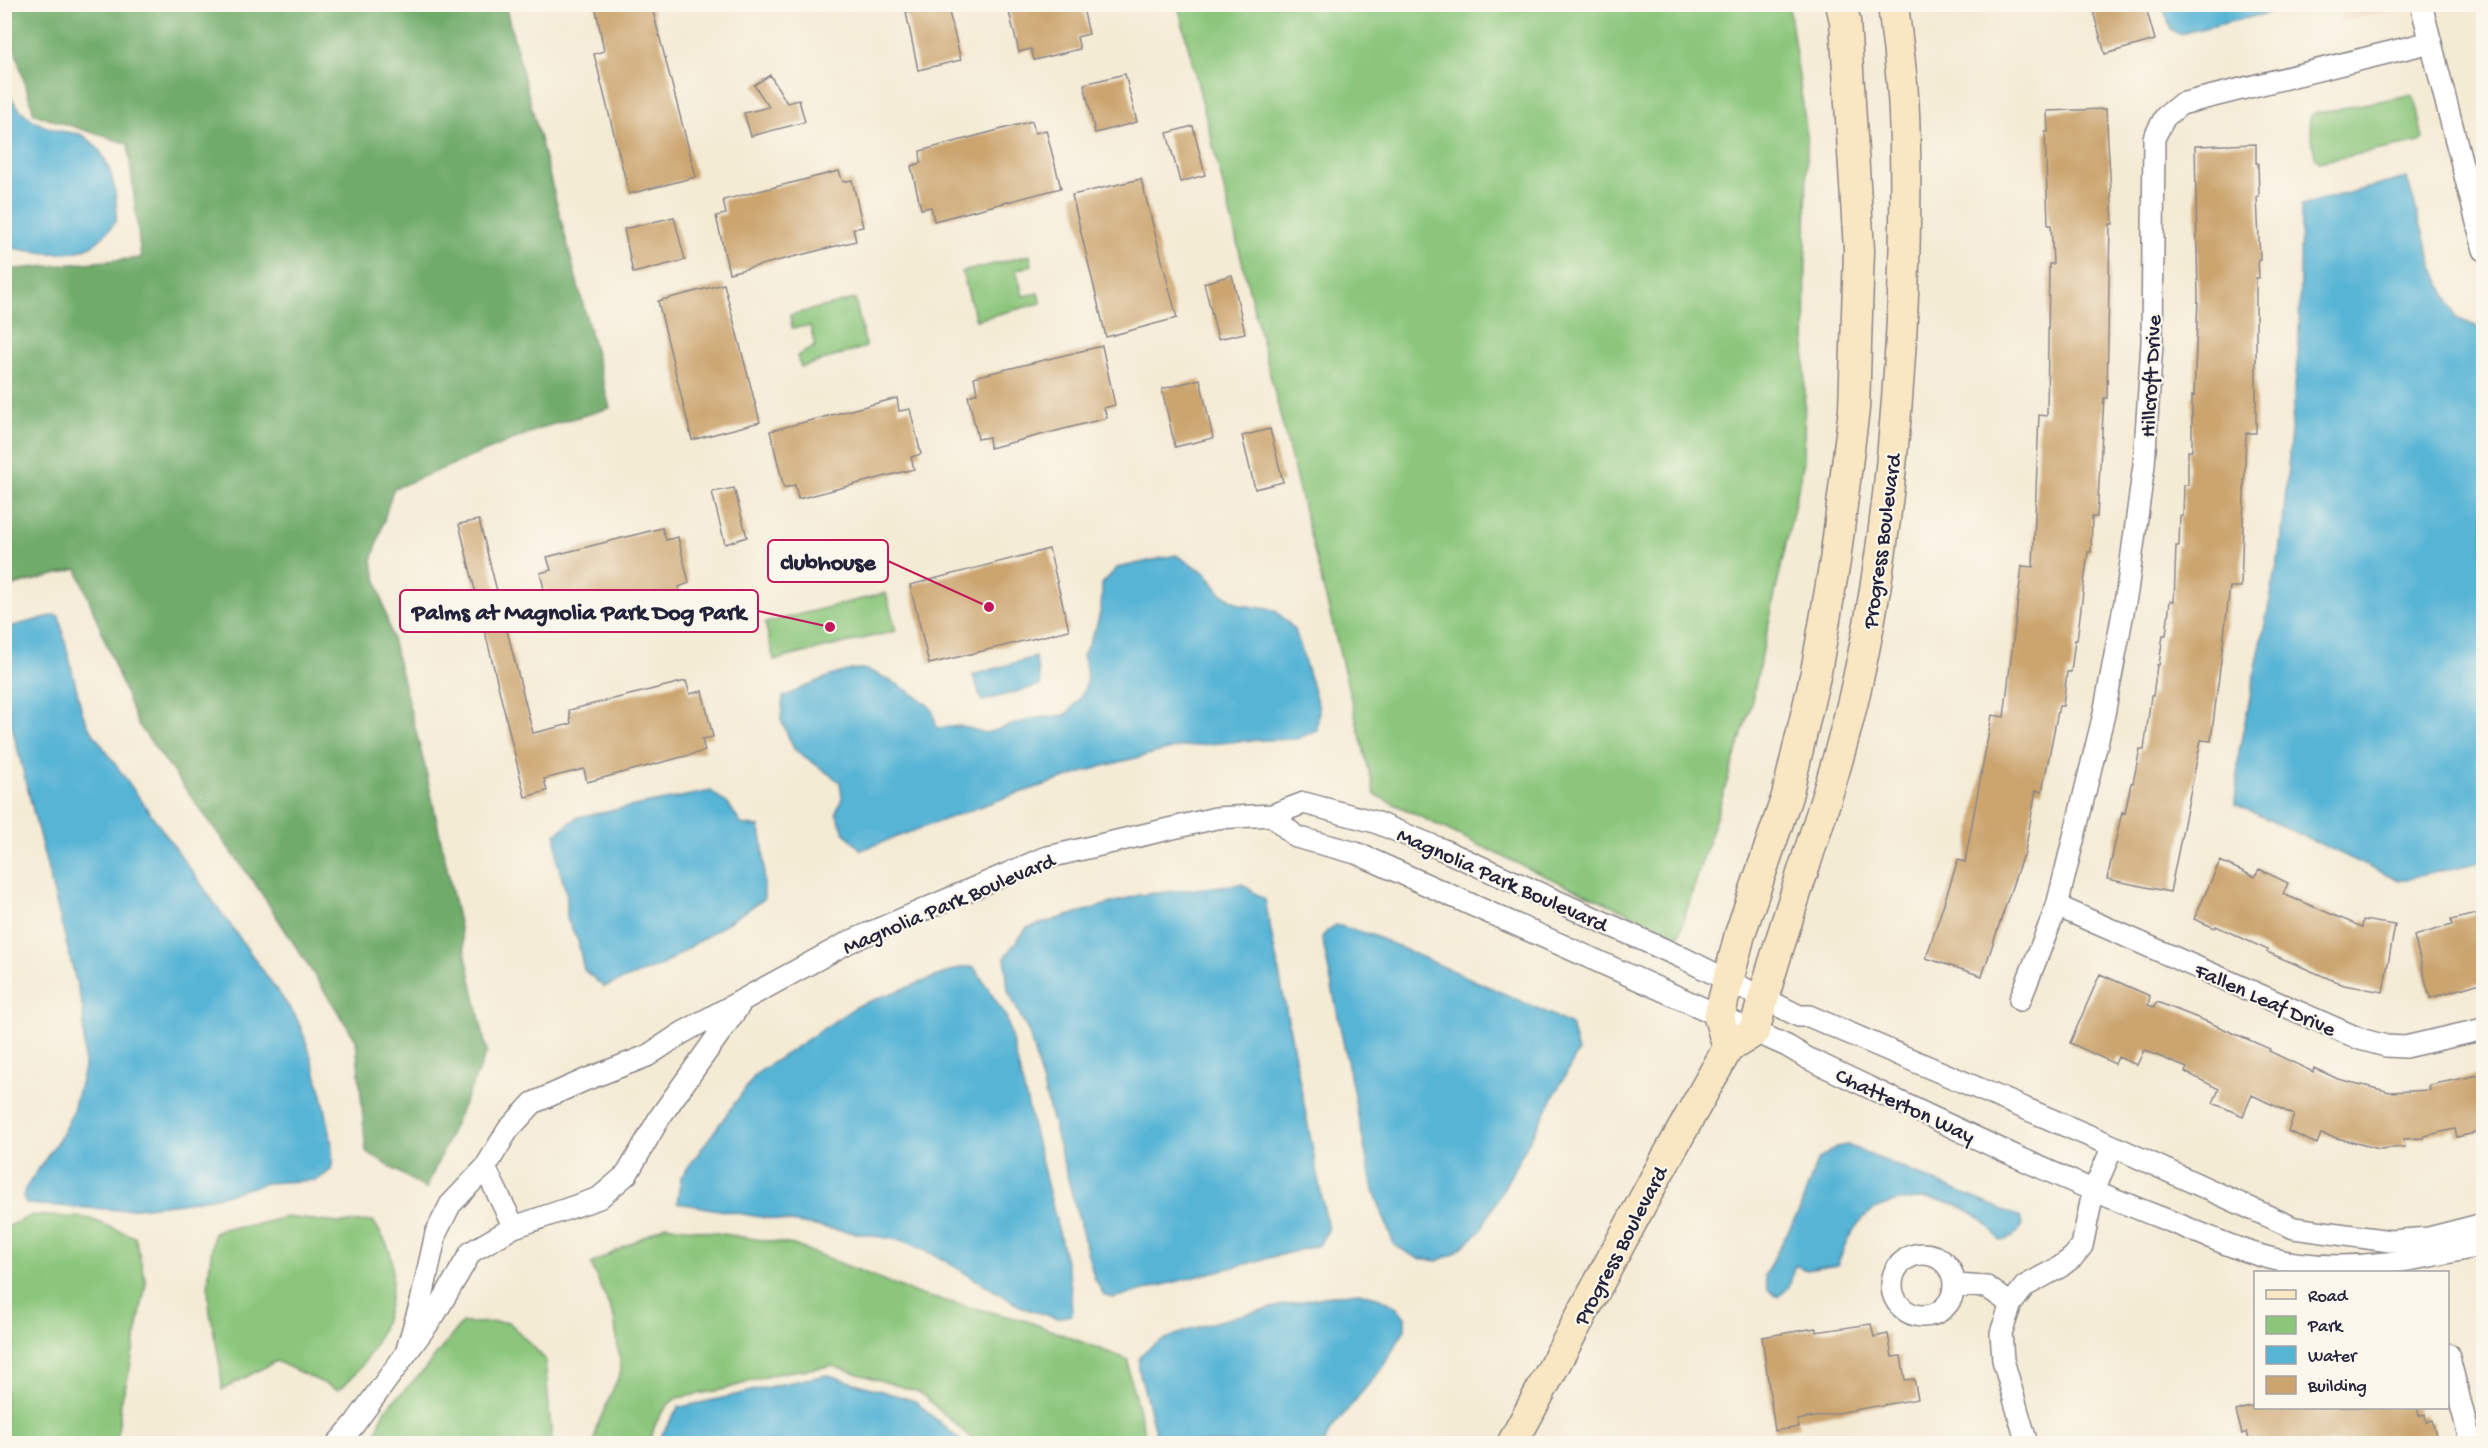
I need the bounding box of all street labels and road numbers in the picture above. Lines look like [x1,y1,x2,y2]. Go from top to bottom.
street label: Hillcroft Drive [2137,314,2169,438]
street label: Progress Boulevard [1859,450,1909,632]
street label: Magnolia Park Boulevard [1392,823,1613,941]
street label: Magnolia Park Boulevard [840,848,1061,962]
street label: Fallen Leaf Drive [2189,959,2340,1045]
street label: Chatterton Way [1830,1064,1978,1151]
street label: Progress Boulevard [1569,1161,1676,1332]

